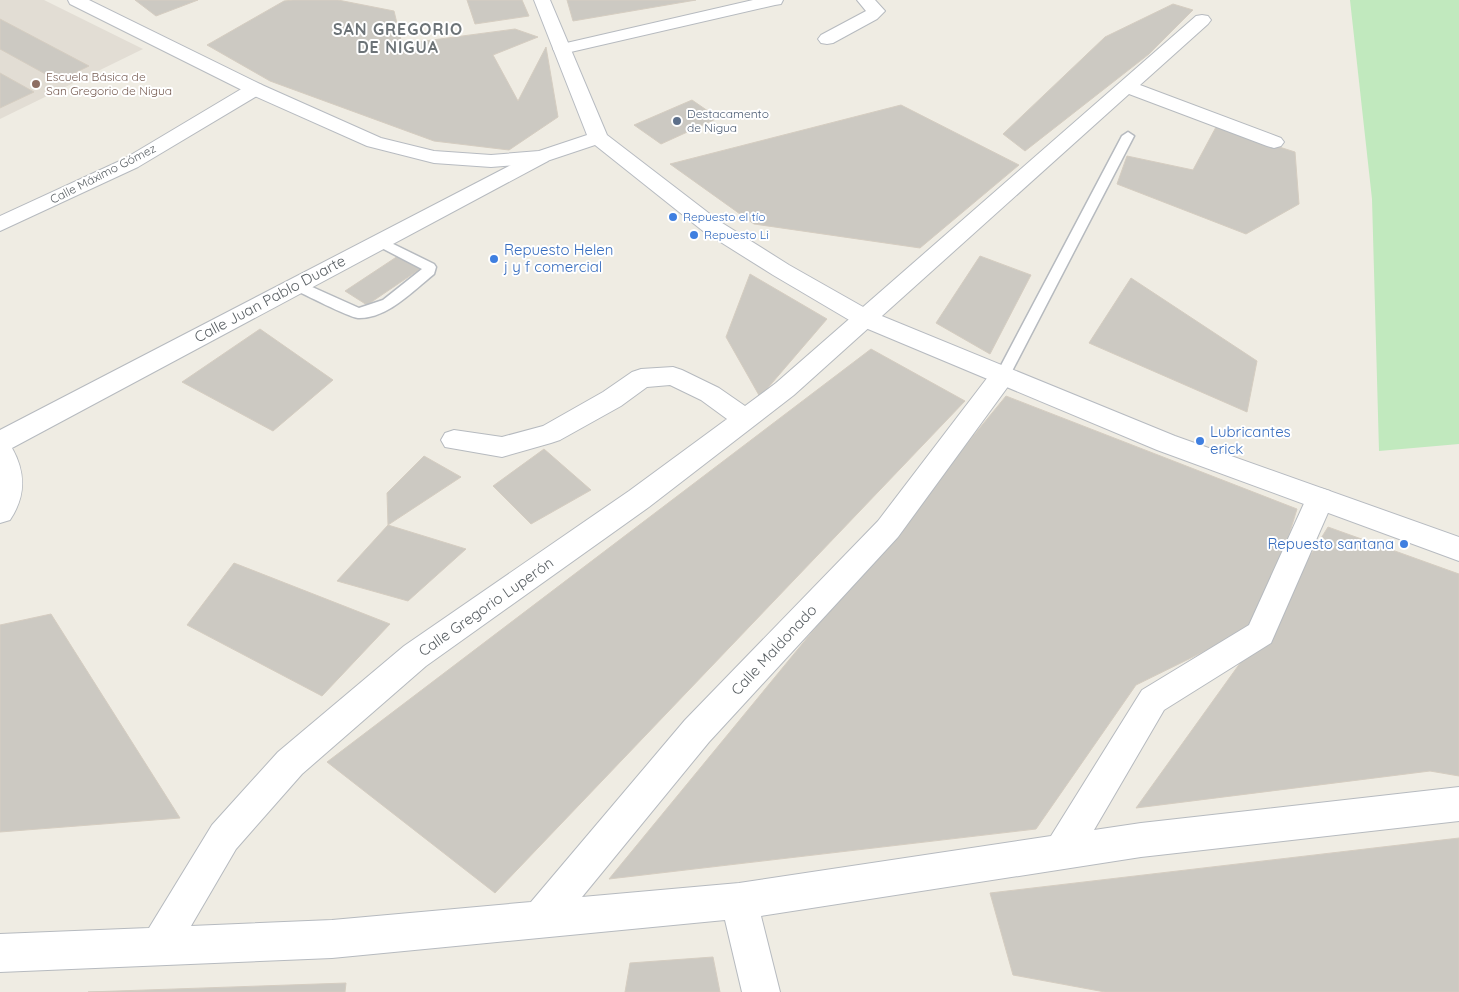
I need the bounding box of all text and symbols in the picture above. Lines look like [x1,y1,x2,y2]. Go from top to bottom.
district label: SAN GREGORIO DE NIGUA [333,19,463,57]
place label: Escuela Básica de San Gregorio de Nigua [46,69,172,98]
marker: Escuela Básica de San Gregorio de Nigua [30,78,42,90]
place label: Destacamento de Nigua [687,106,769,135]
marker: Destacamento de Nigua [671,115,683,127]
street label: Calle Máximo Gómez [47,140,158,207]
place label: Repuesto el tío [683,209,766,224]
marker: Repuesto el tío [667,211,679,223]
place label: Repuesto Li [704,227,769,242]
marker: Repuesto Li [688,229,700,241]
place label: Repuesto Helen j y f comercial [503,240,613,276]
street label: Calle Juan Pablo Duarte [191,251,349,346]
marker: Repuesto Helen j y f comercial [488,253,500,265]
place label: Lubricantes erick [1210,422,1291,458]
marker: Lubricantes erick [1194,435,1206,447]
place label: Repuesto santana [1267,534,1394,553]
marker: Repuesto santana [1398,538,1410,550]
street label: Calle Gregorio Luperón [415,553,557,660]
street label: Calle Maldonado [727,600,821,699]

